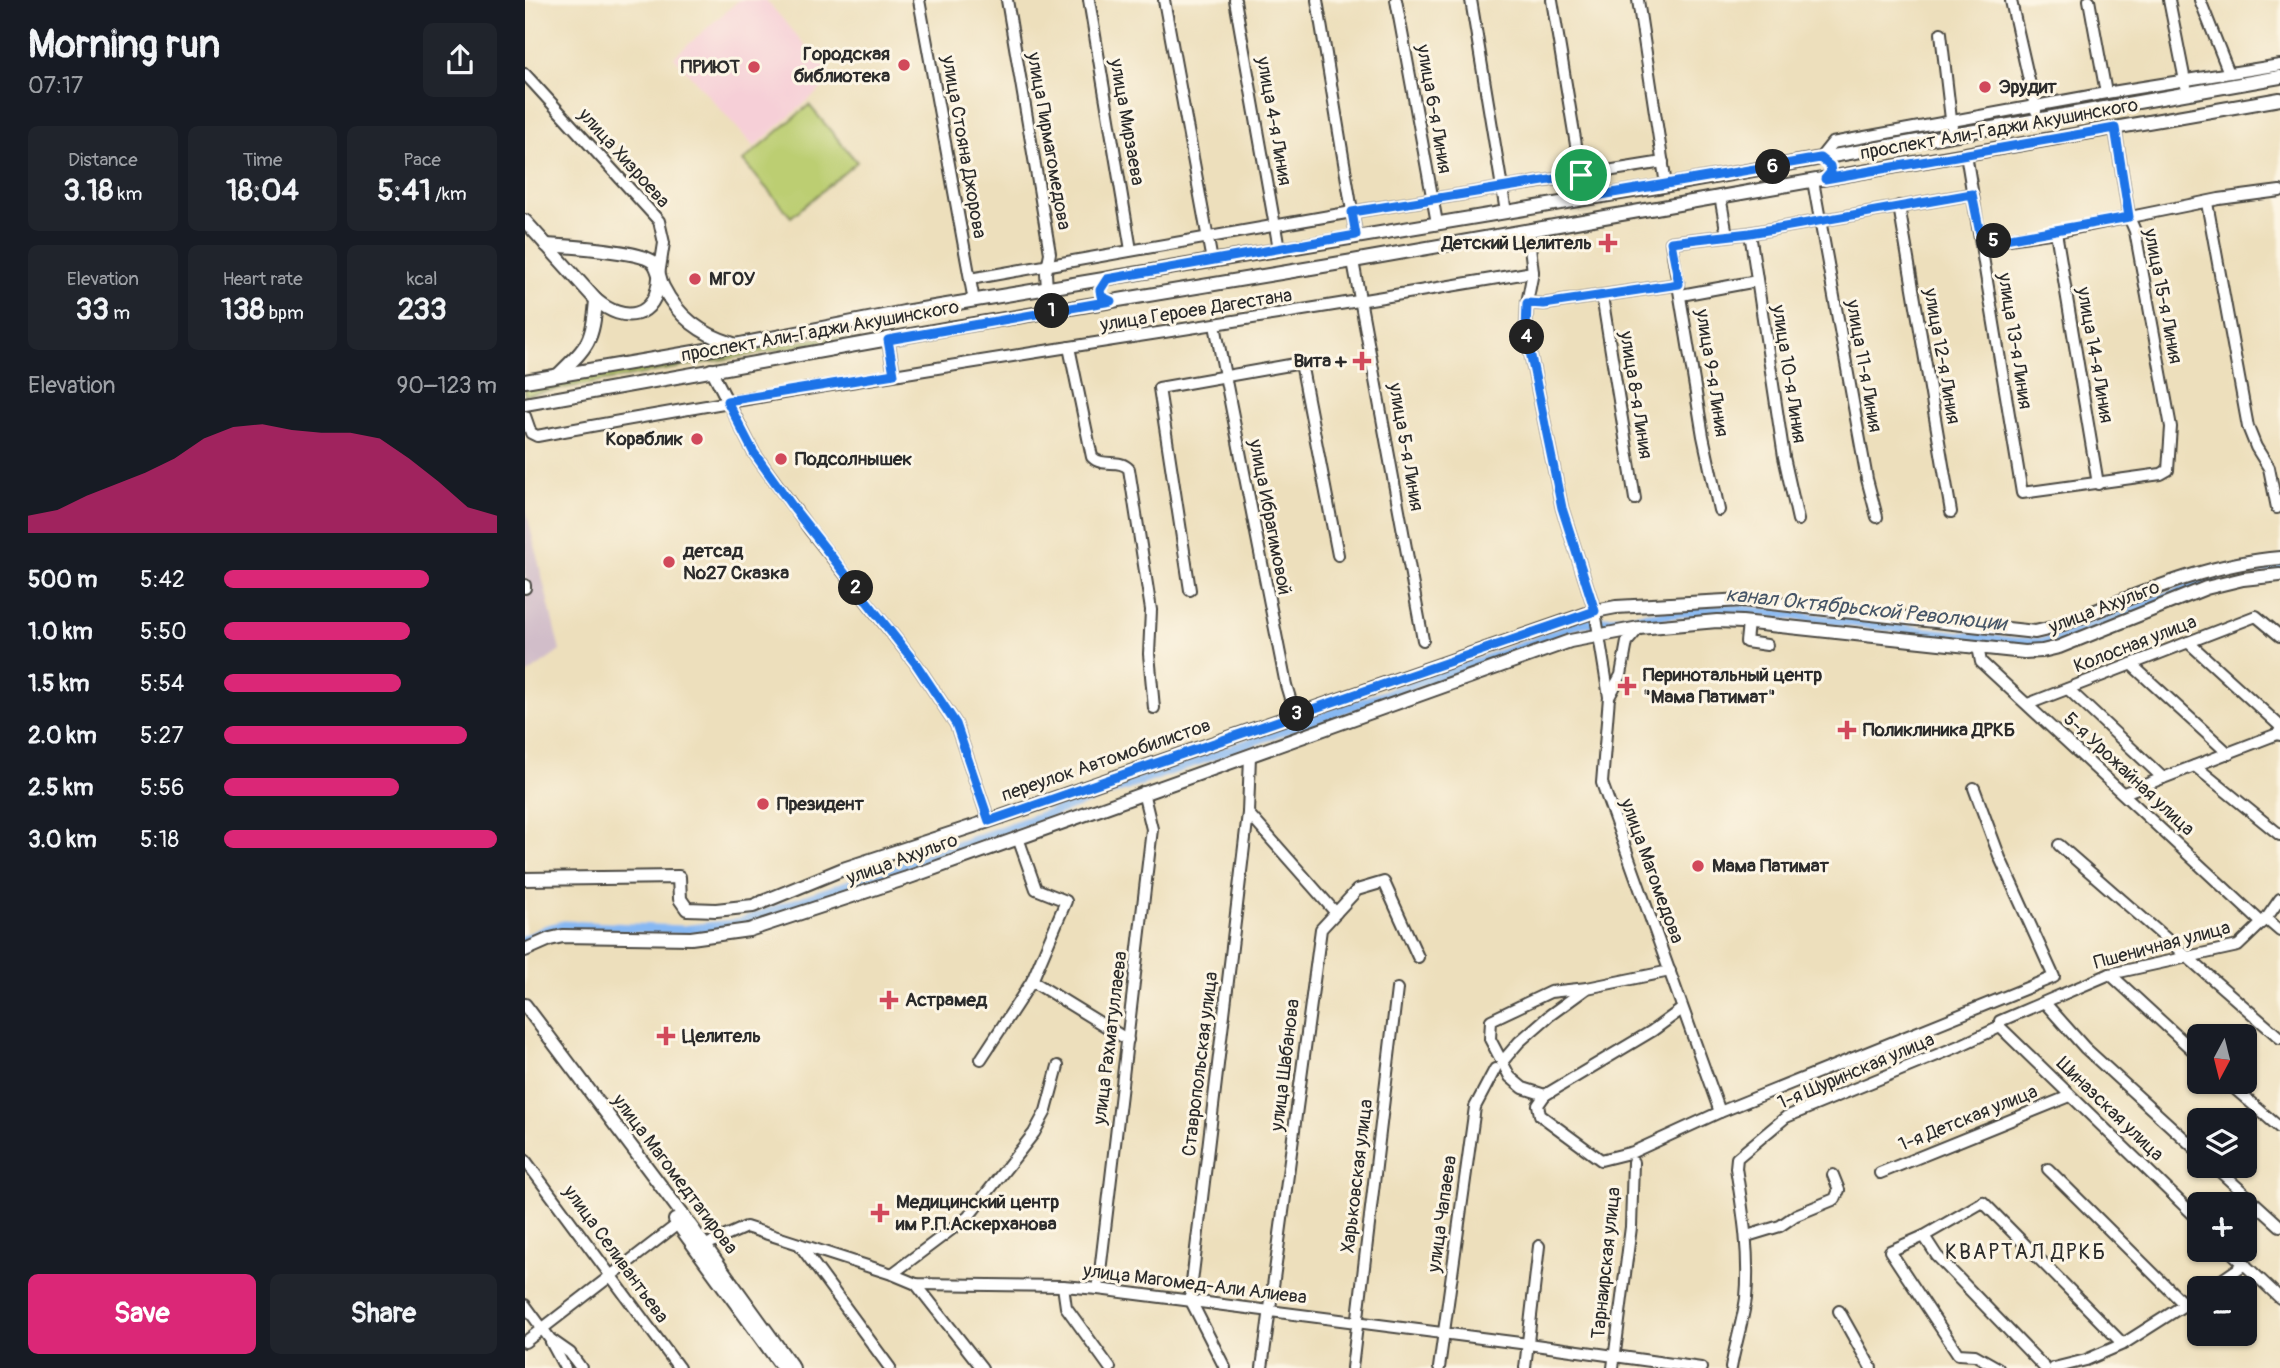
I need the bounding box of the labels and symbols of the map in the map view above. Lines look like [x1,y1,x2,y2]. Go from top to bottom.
place label: Городская библиотека [794,42,890,88]
street label: улица 6-я Линия [1411,42,1457,175]
street label: улица Пирмагомедова [1021,49,1076,232]
street label: улица Стояна Джорова [936,53,992,241]
street label: улица 4-я Линия [1251,54,1297,187]
place label: ПРИЮТ [681,55,740,79]
street label: улица Мирзаева [1104,56,1150,187]
marker: Городская библиотека [896,57,912,73]
marker: ПРИЮТ [746,59,762,75]
place label: Эрудит [1999,75,2057,99]
marker: Эрудит [1977,79,1993,95]
street label: проспект Али-Гаджи Акушинского [1858,93,2140,165]
street label: улица Хизроева [572,102,675,213]
pin [1551,145,1611,205]
pin: 6 [1755,150,1791,184]
pin: 5 [1977,224,2011,258]
street label: улица 15-я Линия [2138,225,2188,366]
place label: Детский Целитель [1441,231,1592,255]
marker: Детский Целитель [1598,233,1618,253]
place label: МГОУ [709,267,756,291]
street label: улица 13-я Линия [1992,270,2038,411]
marker: МГОУ [687,271,703,287]
street label: улица Героев Дагестана [1097,283,1294,337]
street label: улица 14-я Линия [2071,284,2119,425]
street label: улица 12-я Линия [1918,285,1966,426]
pin: 1 [1035,294,1069,328]
street label: проспект Али-Гаджи Акушинского [679,295,961,367]
street label: улица 11-я Линия [1840,297,1887,434]
street label: улица 10-я Линия [1766,302,1812,445]
street label: улица 9-я Линия [1690,306,1734,439]
pin: 4 [1509,320,1545,354]
street label: улица 8-я Линия [1614,328,1658,461]
place label: Вита + [1294,349,1347,373]
marker: Вита + [1352,351,1372,371]
street label: улица 5-я Линия [1383,380,1429,513]
place label: Кораблик [605,427,683,451]
marker: Кораблик [689,431,705,447]
street label: улица Ибрагимовой [1243,436,1297,597]
place label: Подсолнышек [795,447,912,471]
marker: Подсолнышек [773,451,789,467]
place label: детсад №27 Сказка [682,539,789,585]
marker: детсад №27 Сказка [661,554,677,570]
pin: 2 [839,570,873,606]
street label: улица Ахульго [2044,575,2163,639]
water label: канал Октябрьской Революции [1725,581,2010,637]
street label: Колосная улица [2070,610,2200,678]
place label: Перинотальный центр "Мама Патимат" [1643,663,1822,709]
marker: Перинотальный центр "Мама Патимат" [1617,676,1637,696]
pin: 3 [1279,696,1315,732]
street label: 5-я Урожайная улица [2058,707,2200,841]
street label: переулок Автомобилистов [998,713,1214,807]
place label: Поликлиника ДРКБ [1863,718,2015,742]
marker: Поликлиника ДРКБ [1837,720,1857,740]
place label: Президент [777,792,865,816]
street label: улица Магомедова [1614,794,1689,947]
marker: Президент [755,796,771,812]
street label: улица Ахульго [842,828,961,891]
place label: Мама Патимат [1712,854,1830,878]
marker: Мама Патимат [1690,858,1706,874]
street label: Пшеничная улица [2091,915,2233,975]
street label: улица Рахматуллаева [1087,950,1133,1127]
street label: Ставропольская улица [1177,970,1223,1158]
place label: Астрамед [905,988,988,1012]
marker: Астрамед [879,990,899,1010]
street label: улица Шабанова [1265,997,1305,1133]
place label: Целитель [682,1024,761,1048]
north arrow [2187,1024,2257,1094]
marker: Целитель [656,1026,676,1046]
street label: 1-я Шуринская улица [1774,1027,1938,1115]
street label: Шиназская улица [2051,1052,2169,1166]
street label: 1-я Детская улица [1895,1079,2041,1157]
street label: улица Магомедтагирова [606,1088,743,1259]
street label: Харьковская улица [1336,1098,1378,1254]
street label: улица Чапаева [1422,1154,1462,1275]
street label: улица Селивантьева [557,1180,674,1328]
street label: Тарнаирская улица [1586,1186,1626,1340]
place label: Медицинский центр им Р.П.Аскерханова [895,1190,1059,1236]
marker: Медицинский центр им Р.П.Аскерханова [870,1203,890,1223]
district label: КВАРТАЛ ДРКБ [1945,1239,2107,1266]
street label: улица Магомед-Али Алиева [1081,1258,1308,1310]

